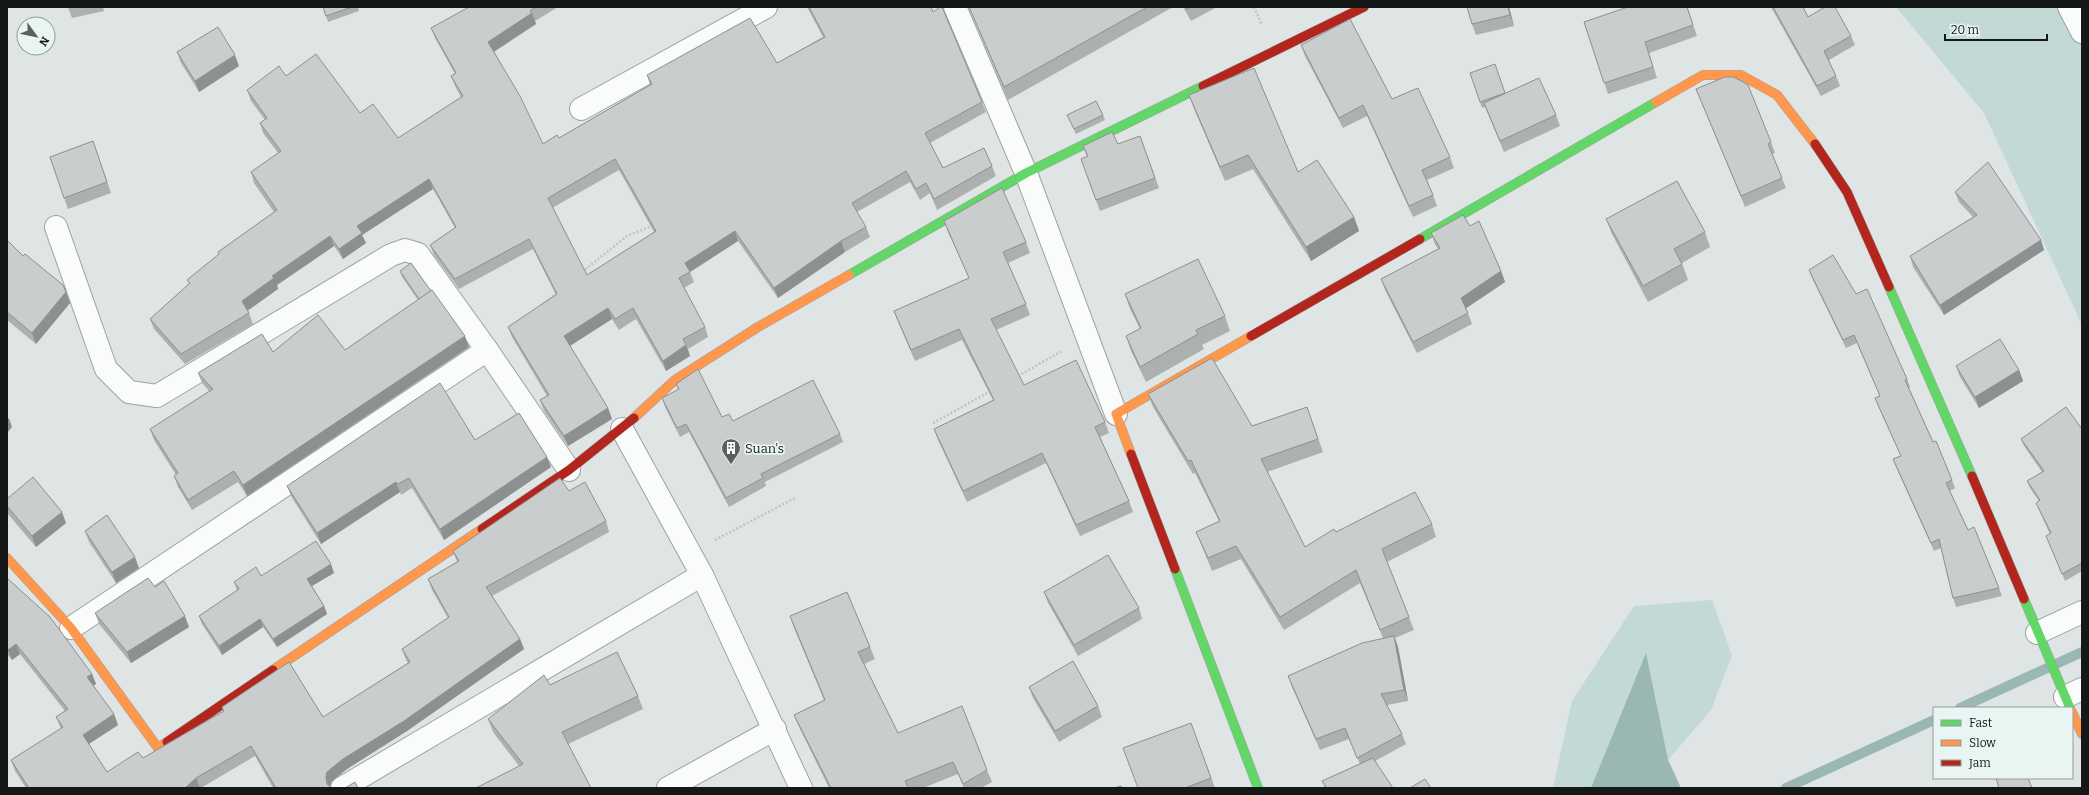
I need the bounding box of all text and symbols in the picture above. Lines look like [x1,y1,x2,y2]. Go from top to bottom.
north arrow [16,16,56,56]
scale bar [1945,16,2047,42]
text: 20 m [1951,23,1980,37]
text: N [36,34,52,49]
building icon: Suan's [720,437,742,465]
place label: Suan's [745,441,784,456]
legend [1933,707,2073,779]
text: Fast [1969,716,1993,730]
text: Slow [1969,736,1996,750]
text: Jam [1968,756,1991,770]

